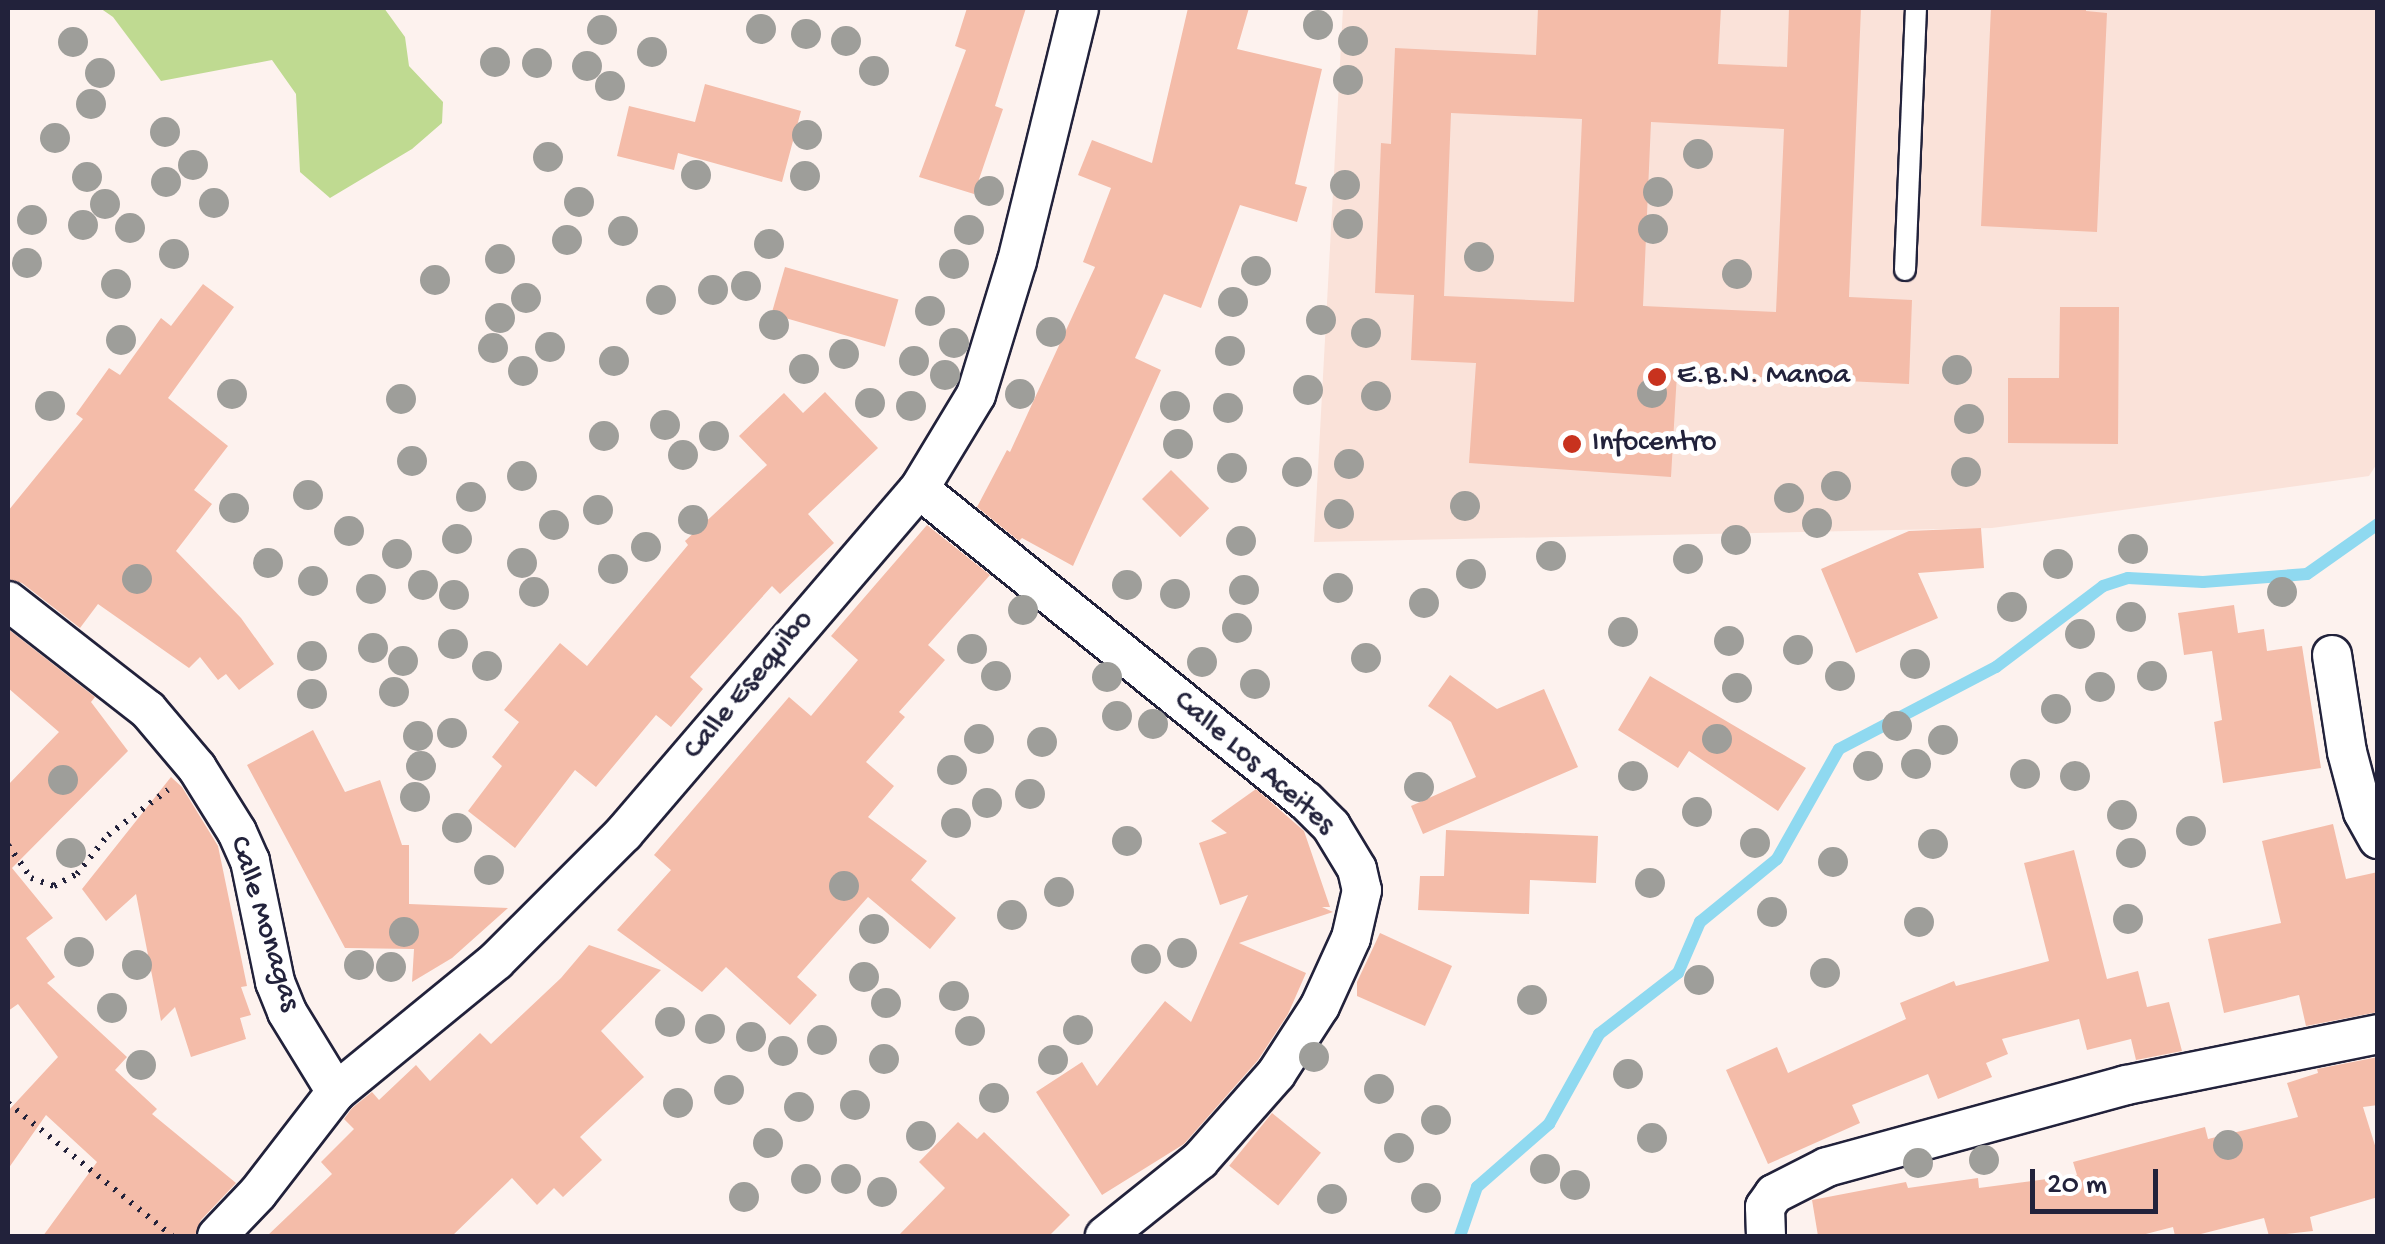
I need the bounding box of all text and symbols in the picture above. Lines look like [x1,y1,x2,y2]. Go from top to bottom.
place label: E.B.N. Manoa [1677,359,1850,395]
marker: E.B.N. Manoa [1646,366,1668,388]
place label: Infocentro [1592,426,1717,462]
marker: Infocentro [1561,433,1583,455]
street label: Calle Esequibo [677,604,823,768]
street label: Calle Los Aceites [1165,684,1341,844]
street label: Calle Monagas [219,832,307,1016]
scale bar [2035,1149,2162,1211]
text: 20 m [2047,1169,2107,1204]

